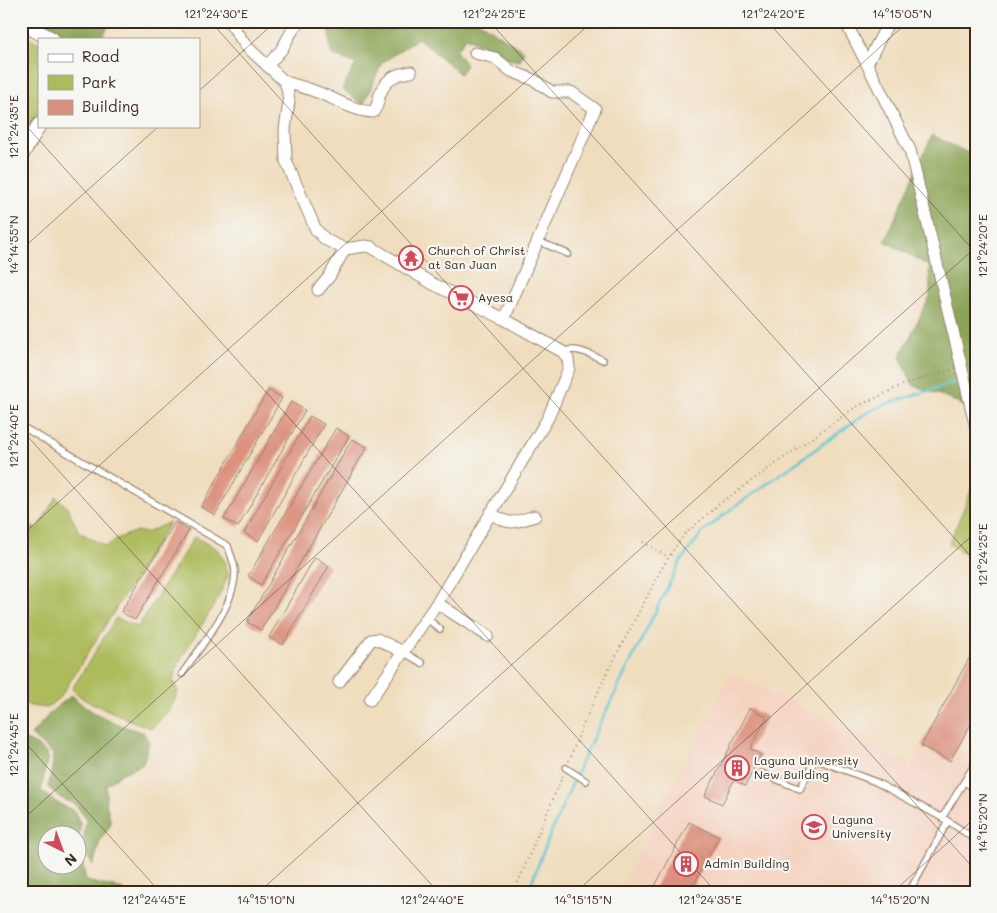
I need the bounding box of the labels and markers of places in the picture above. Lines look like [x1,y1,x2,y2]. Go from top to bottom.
place label: Church of Christ at San Juan [428,242,525,272]
temple icon: Church of Christ at San Juan [398,245,424,271]
supermarket icon: Ayesa [448,285,474,311]
place label: Ayesa [478,289,513,305]
place label: Laguna University New Building [754,752,858,782]
building icon: Laguna University New Building [724,755,750,781]
place label: Laguna University [832,811,891,841]
school or university icon: Laguna University [801,814,827,840]
building icon: Admin Building [673,851,699,877]
place label: Admin Building [704,855,789,871]

